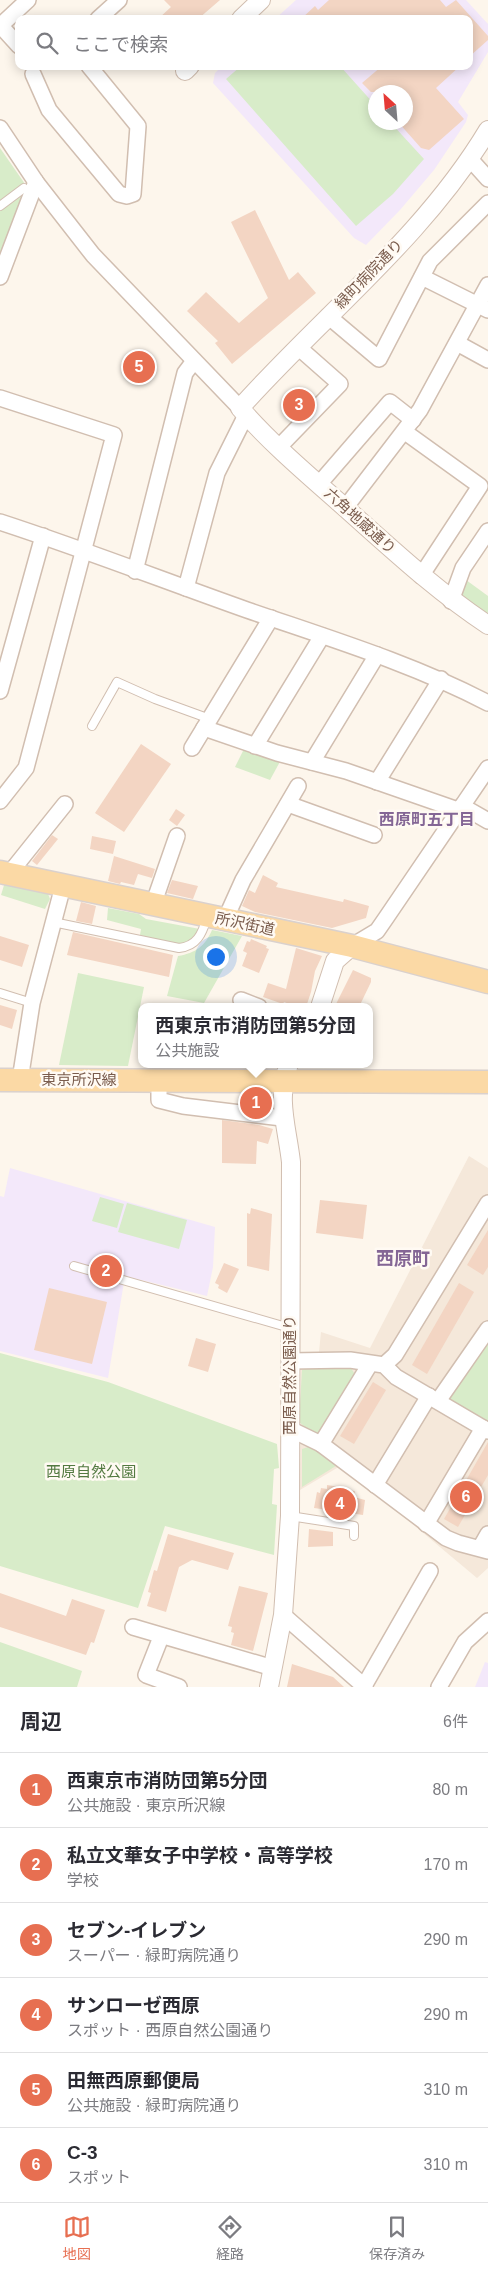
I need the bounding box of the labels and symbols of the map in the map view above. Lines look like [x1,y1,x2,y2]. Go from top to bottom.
north arrow [368,85,413,130]
street label: 緑町病院通り [331,235,406,312]
pin: 5 [123,348,155,386]
pin: 3 [283,386,315,424]
street label: 六角地蔵通り [321,484,399,557]
district label: 西原町五丁目 [379,811,475,828]
street label: 所沢街道 [214,909,276,938]
your location [203,944,229,970]
street label: 東京所沢線 [41,1071,117,1088]
pin: 1 [240,1084,272,1122]
district label: 西原町 [376,1249,430,1269]
pin: 2 [90,1252,122,1290]
street label: 西原自然公園通り [281,1315,298,1435]
park label: 西原自然公園 [46,1463,136,1480]
pin: 6 [450,1478,482,1516]
pin: 4 [324,1485,356,1523]

